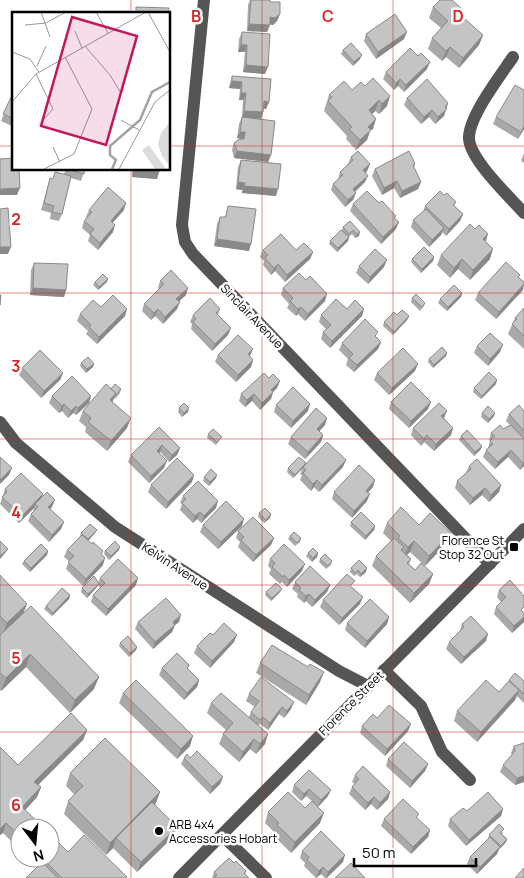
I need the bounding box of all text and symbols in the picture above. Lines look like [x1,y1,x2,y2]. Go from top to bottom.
text: B [191,5,201,27]
text: C [322,5,334,27]
text: D [452,5,464,27]
inset map [12,12,170,170]
text: 2 [11,208,21,230]
street label: Sinclair Avenue [217,280,287,352]
text: 3 [11,355,21,377]
text: 4 [11,501,21,523]
place label: Florence St Stop 32 Out [439,532,504,563]
street label: Kelvin Avenue [139,538,211,594]
marker: Florence St Stop 32 Out [508,541,520,553]
text: 5 [11,647,21,669]
street label: Florence Street [315,667,387,739]
text: 6 [11,794,21,816]
place label: ARB 4x4 Accessories Hobart [169,816,277,847]
north arrow [10,818,60,868]
marker: ARB 4x4 Accessories Hobart [153,825,165,837]
scale bar [354,836,476,868]
text: 50 m [362,842,396,863]
text: N [31,845,46,866]

